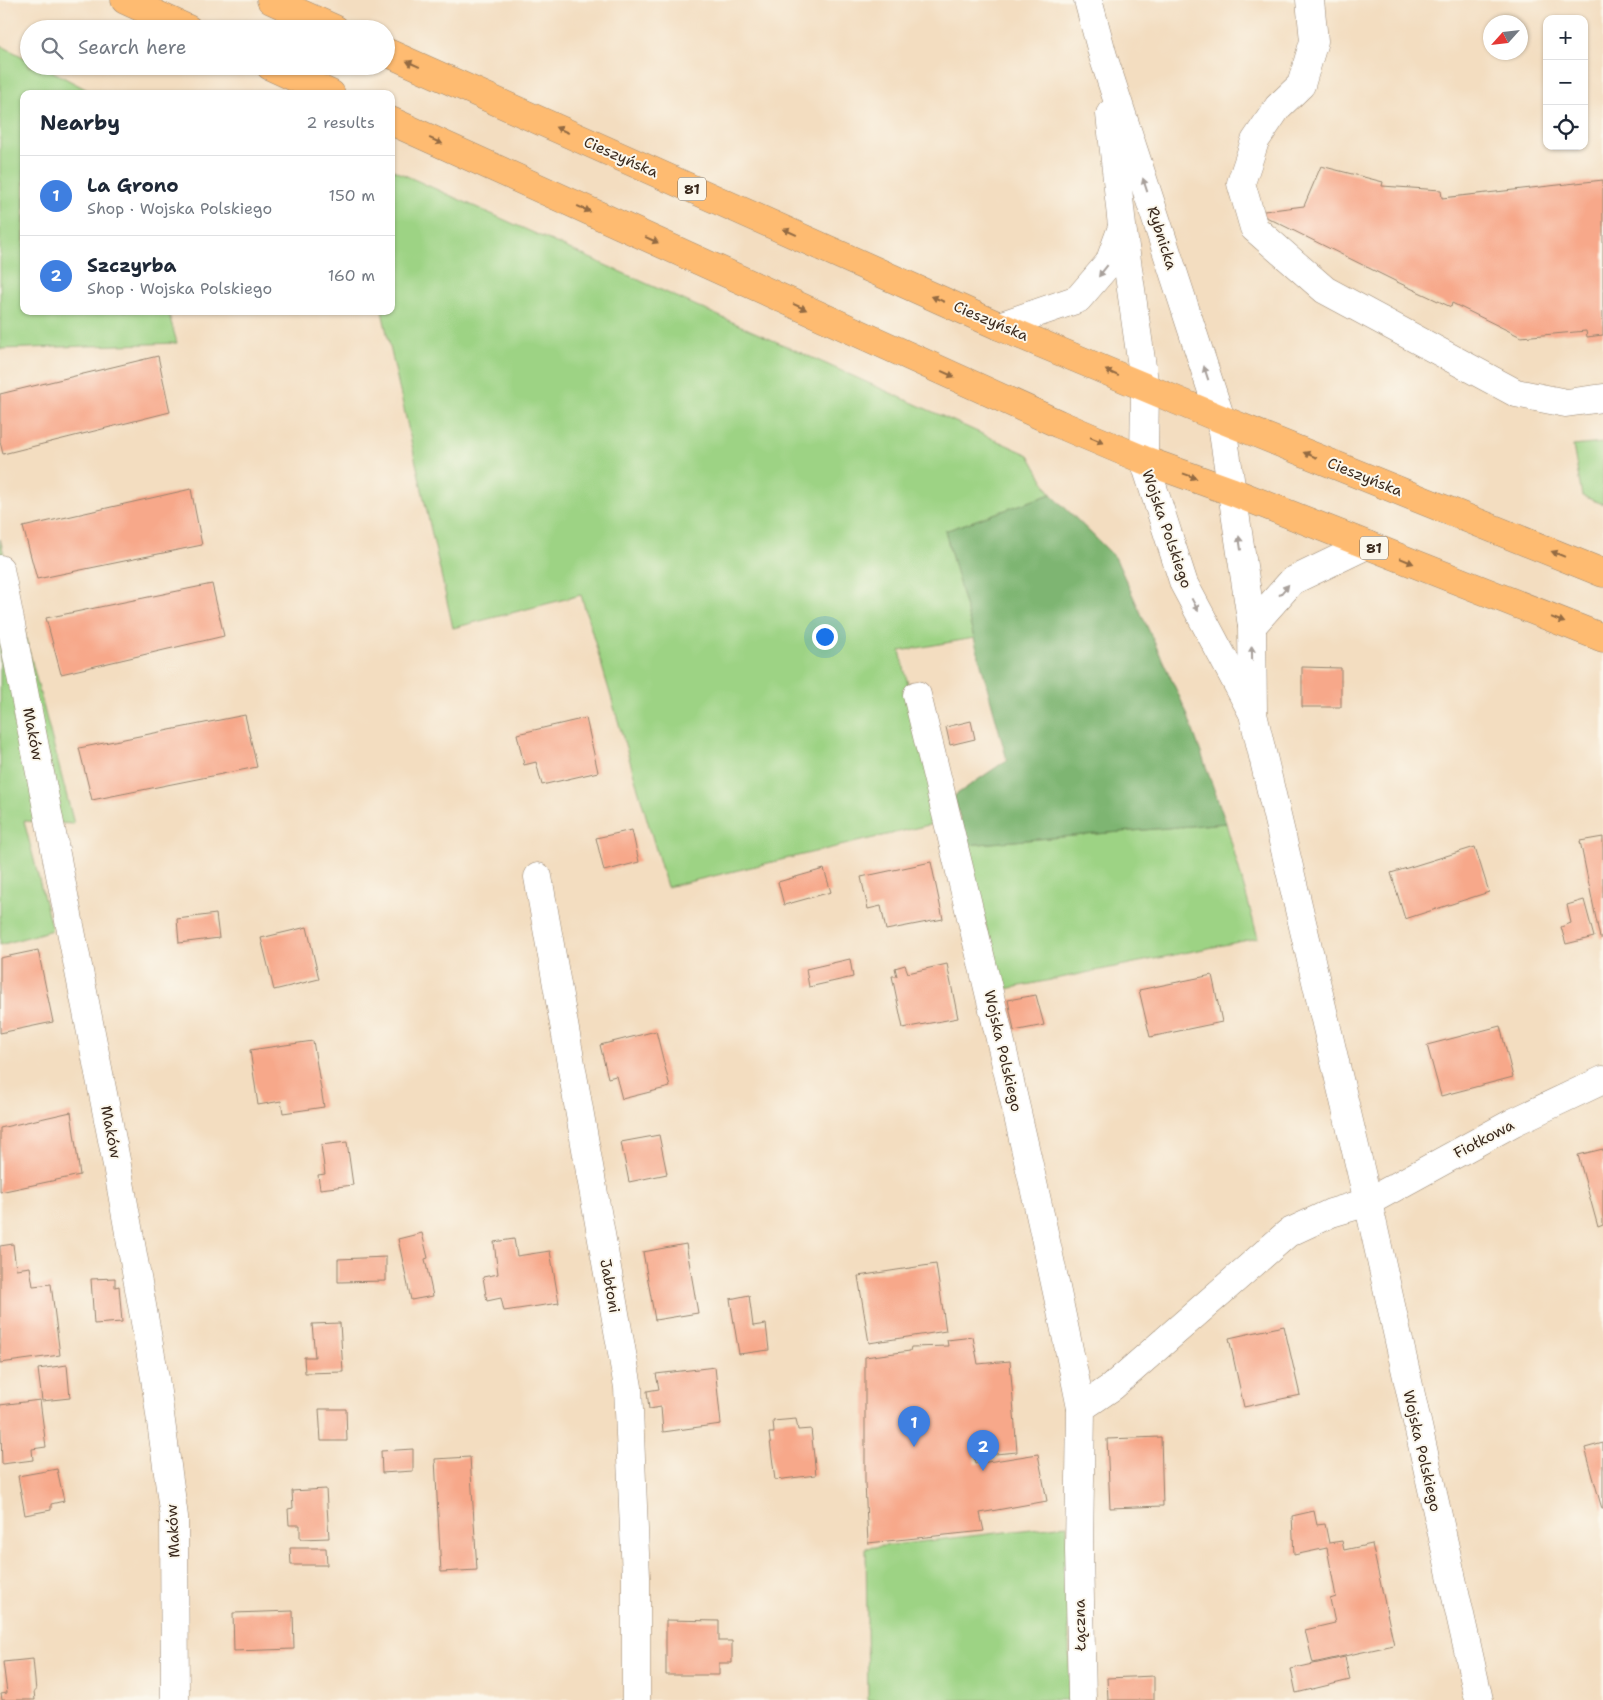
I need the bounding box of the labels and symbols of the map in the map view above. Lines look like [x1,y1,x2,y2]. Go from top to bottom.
north arrow [1483,15,1528,60]
one-way arrow [406,59,420,67]
one-way arrow [555,126,569,134]
street label: Cieszyńska [581,132,662,183]
one-way arrow [429,138,443,146]
one-way arrow [1141,177,1148,192]
road number: 81 [678,178,706,200]
one-way arrow [576,204,591,213]
street label: Rybnicka [1142,204,1182,273]
one-way arrow [783,228,797,236]
one-way arrow [645,236,659,244]
one-way arrow [1098,264,1108,277]
one-way arrow [931,294,945,302]
street label: Cieszyńska [951,296,1032,346]
one-way arrow [793,303,807,311]
one-way arrow [1201,365,1209,380]
one-way arrow [1104,368,1119,377]
one-way arrow [941,370,955,378]
one-way arrow [1089,436,1104,444]
one-way arrow [1302,450,1317,458]
street label: Cieszyńska [1324,453,1406,501]
street label: Wojska Polskiego [1137,467,1197,591]
one-way arrow [1183,472,1198,480]
one-way arrow [1235,535,1243,551]
road number: 81 [1360,536,1388,560]
one-way arrow [1551,550,1565,558]
one-way arrow [1400,557,1414,565]
one-way arrow [1278,584,1290,596]
one-way arrow [1191,597,1199,612]
one-way arrow [1551,616,1566,624]
your location [812,624,838,650]
one-way arrow [1248,644,1256,660]
street label: Maków [18,706,48,762]
street label: Wojska Polskiego [979,988,1027,1114]
street label: Maków [96,1104,126,1160]
street label: Fiołkowa [1450,1114,1518,1163]
street label: Jabłoni [595,1257,625,1315]
street label: Wojska Polskiego [1398,1388,1446,1514]
pin: 1 [898,1406,930,1447]
pin: 2 [967,1430,999,1471]
street label: Maków [162,1504,184,1558]
street label: Łączna [1070,1598,1090,1652]

